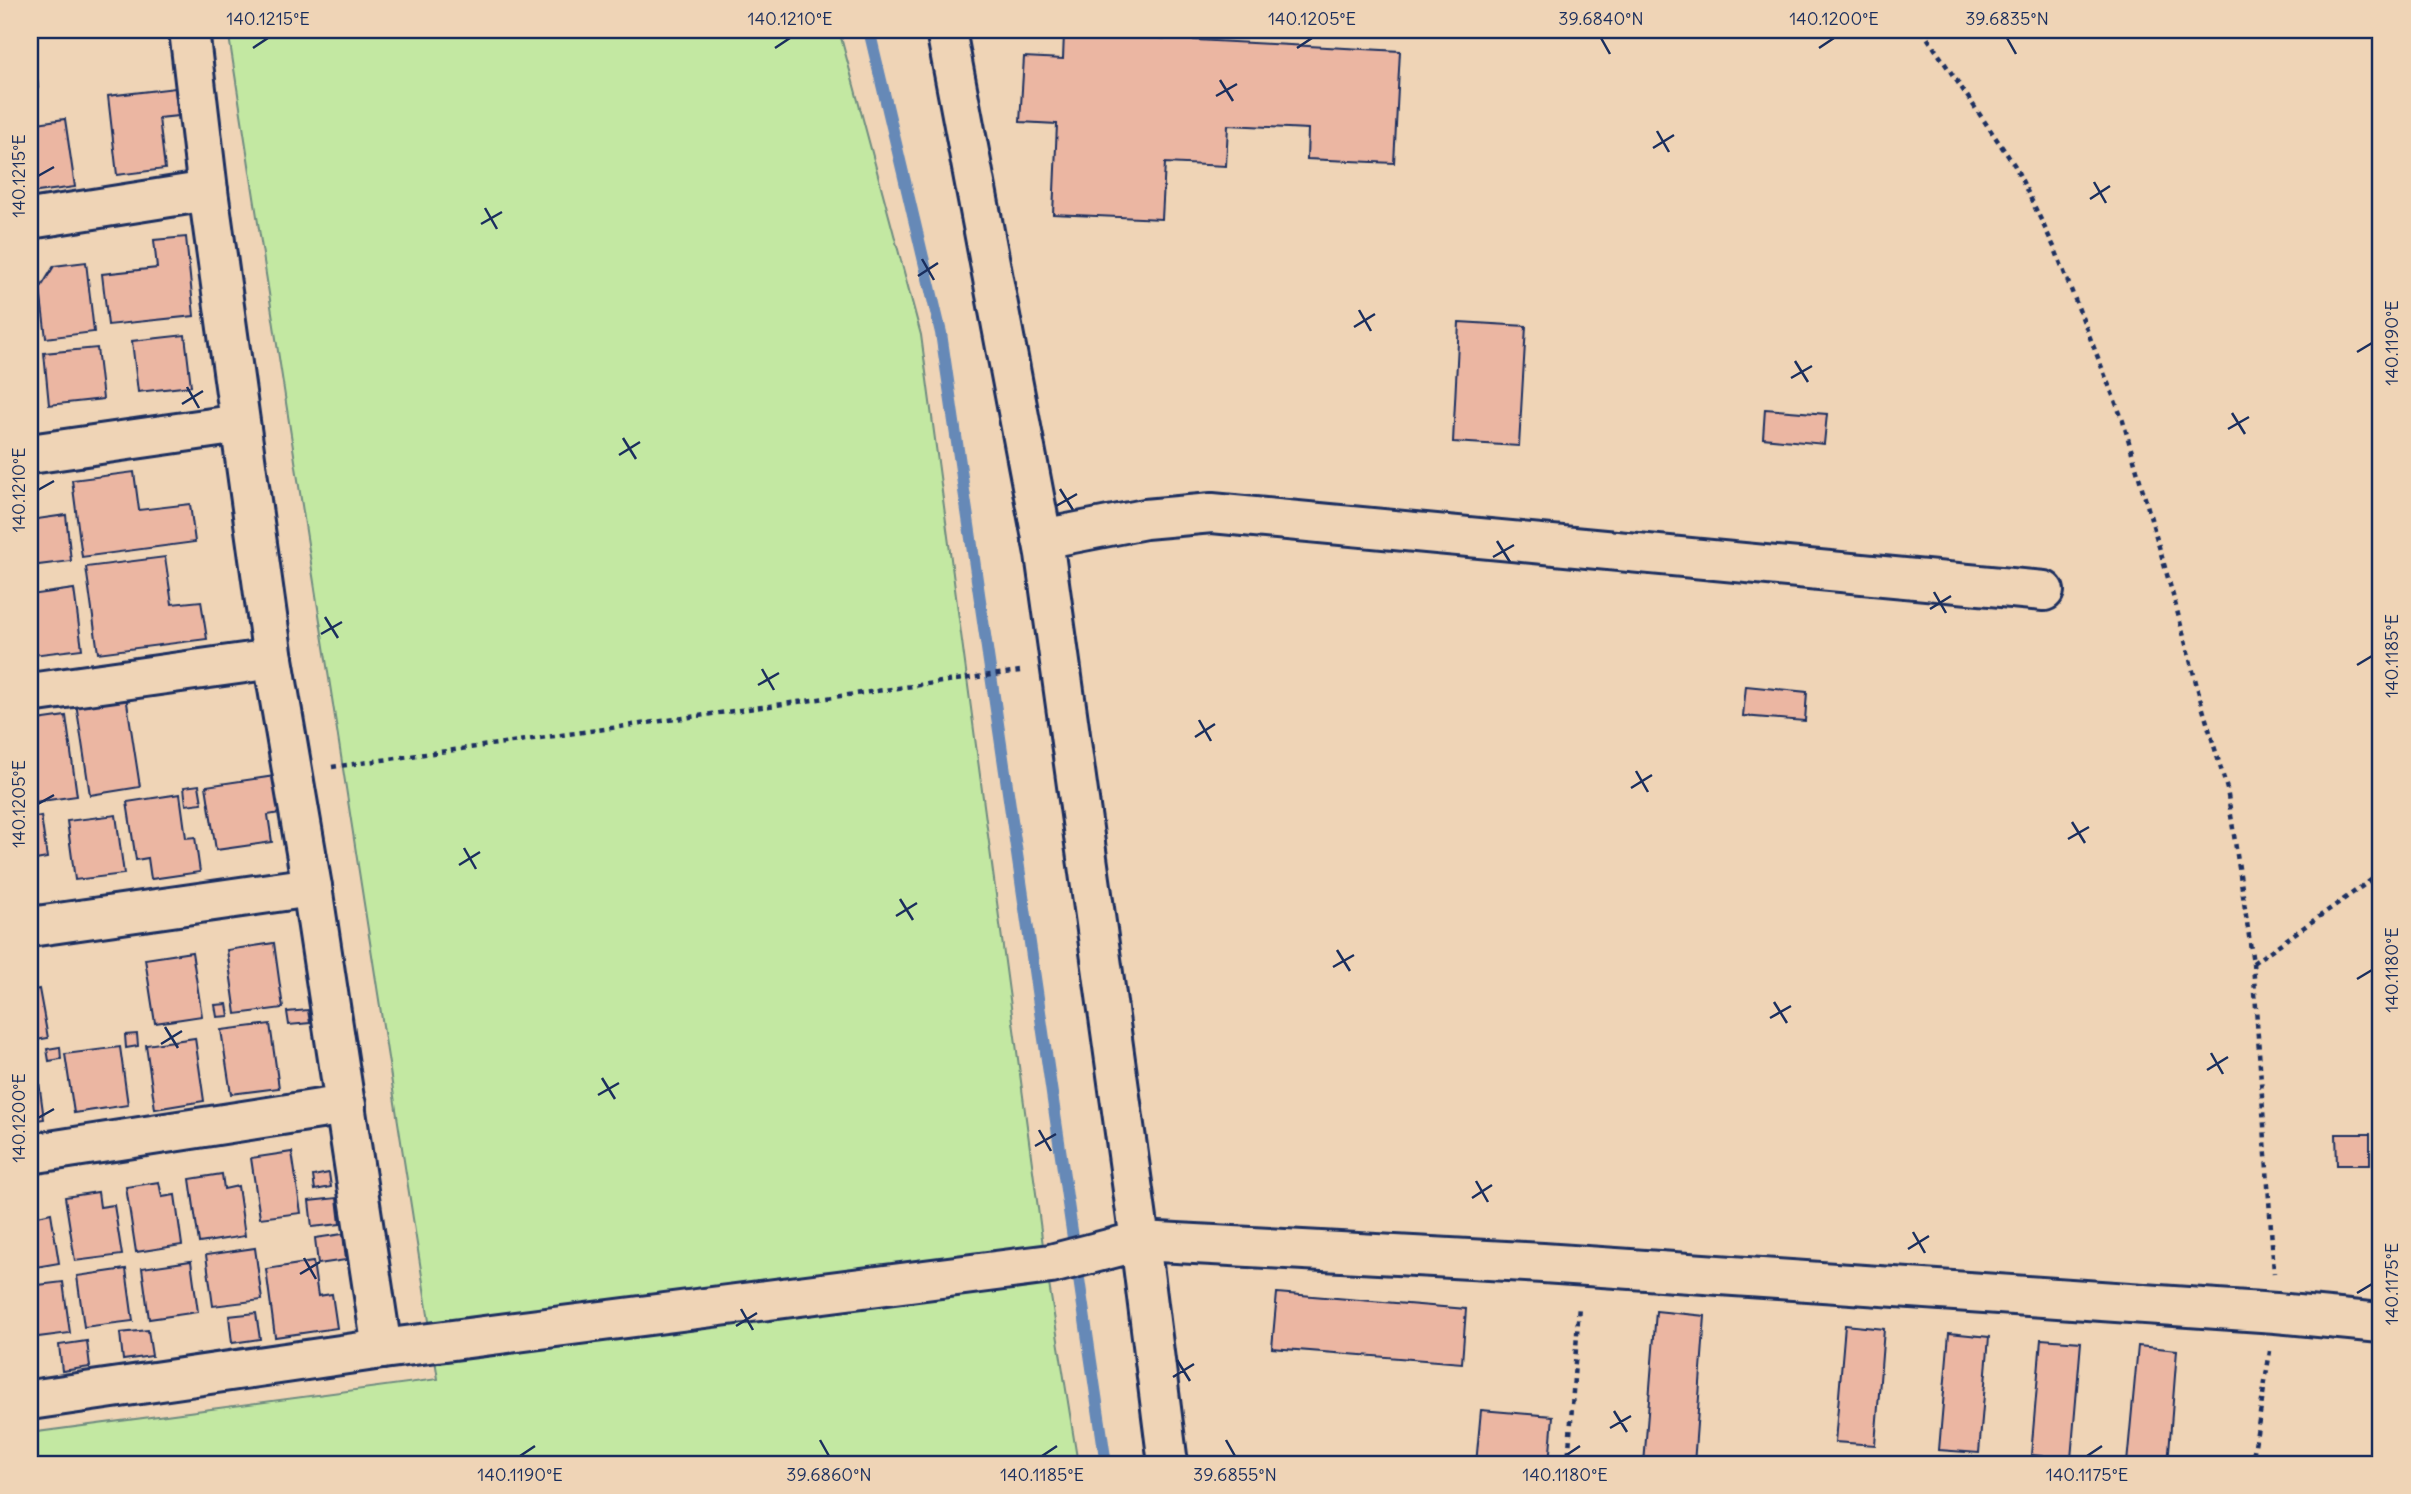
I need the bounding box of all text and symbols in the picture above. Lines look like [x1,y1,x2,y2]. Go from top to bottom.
text: 140.1215°E [226,7,310,30]
text: 140.1210°E [748,7,833,30]
text: 140.1205°E [1268,7,1356,30]
text: 39.6840°N [1558,7,1644,30]
text: 140.1200°E [1789,7,1879,30]
text: 39.6835°N [1965,7,2049,30]
text: 140.1215°E [7,134,30,218]
text: 140.1190°E [2380,300,2403,386]
text: 140.1210°E [7,448,30,533]
text: 140.1185°E [2380,614,2403,698]
text: 140.1205°E [7,760,30,848]
text: 140.1180°E [2380,927,2403,1013]
text: 140.1200°E [7,1073,30,1163]
text: 140.1175°E [2380,1243,2403,1325]
text: 140.1190°E [477,1463,563,1486]
text: 39.6860°N [786,1463,872,1486]
text: 140.1185°E [1000,1463,1084,1486]
text: 39.6855°N [1193,1463,1277,1486]
text: 140.1180°E [1522,1463,1608,1486]
text: 140.1175°E [2046,1463,2128,1486]

